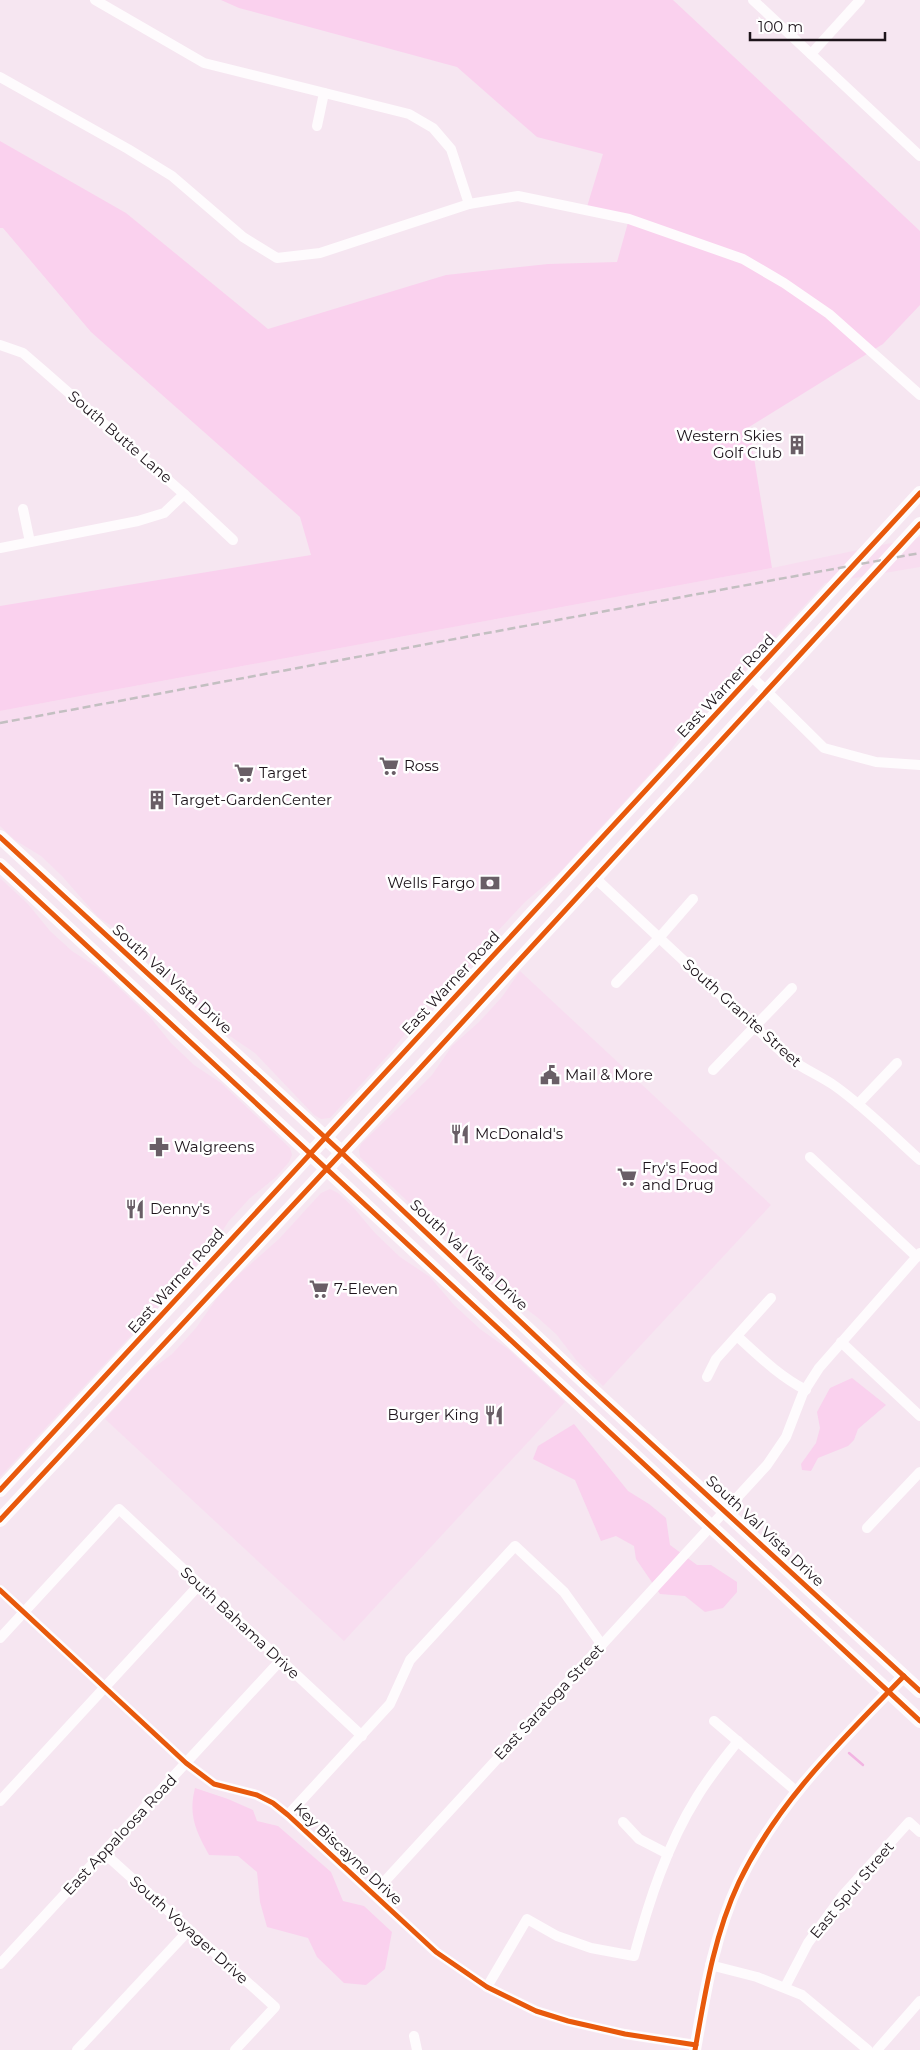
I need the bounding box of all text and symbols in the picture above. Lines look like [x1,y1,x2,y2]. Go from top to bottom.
scale bar [750,10,885,42]
text: 100 m [758,17,803,36]
street label: South Butte Lane [64,386,176,487]
place label: Western Skies Golf Club [676,426,782,462]
building icon: Western Skies Golf Club [786,434,808,456]
street label: East Warner Road [673,630,779,742]
supermarket icon: Ross [378,755,400,777]
place label: Ross [404,756,439,775]
supermarket icon: Target [233,762,255,784]
place label: Target [259,763,307,782]
building icon: Target-GardenCenter [146,789,168,811]
place label: Target-GardenCenter [172,790,332,809]
bank icon: Wells Fargo [479,872,501,894]
place label: Wells Fargo [387,873,475,892]
street label: South Val Vista Drive [108,920,236,1037]
street label: East Warner Road [398,927,504,1039]
street label: South Granite Street [679,954,806,1071]
public building icon: Mail & More [539,1064,561,1086]
place label: Mail & More [565,1065,653,1084]
restaurant icon: McDonald's [449,1123,471,1145]
place label: McDonald's [475,1124,563,1143]
pharmacy icon: Walgreens [148,1136,170,1158]
place label: Walgreens [174,1137,254,1156]
place label: Fry's Food and Drug [642,1158,718,1194]
supermarket icon: Fry's Food and Drug [616,1166,638,1188]
street label: South Val Vista Drive [406,1195,532,1314]
restaurant icon: Denny's [124,1198,146,1220]
place label: Denny's [150,1199,210,1218]
street label: East Warner Road [123,1224,228,1337]
supermarket icon: 7-Eleven [308,1278,330,1300]
place label: 7-Eleven [334,1279,398,1298]
restaurant icon: Burger King [483,1404,505,1426]
place label: Burger King [387,1405,479,1424]
street label: South Val Vista Drive [702,1471,828,1590]
street label: South Bahama Drive [177,1562,304,1683]
street label: East Saratoga Street [490,1640,607,1764]
street label: East Appaloosa Road [59,1770,181,1899]
street label: Key Biscayne Drive [290,1798,407,1909]
street label: East Spur Street [805,1837,898,1942]
street label: South Voyager Drive [126,1871,253,1988]

